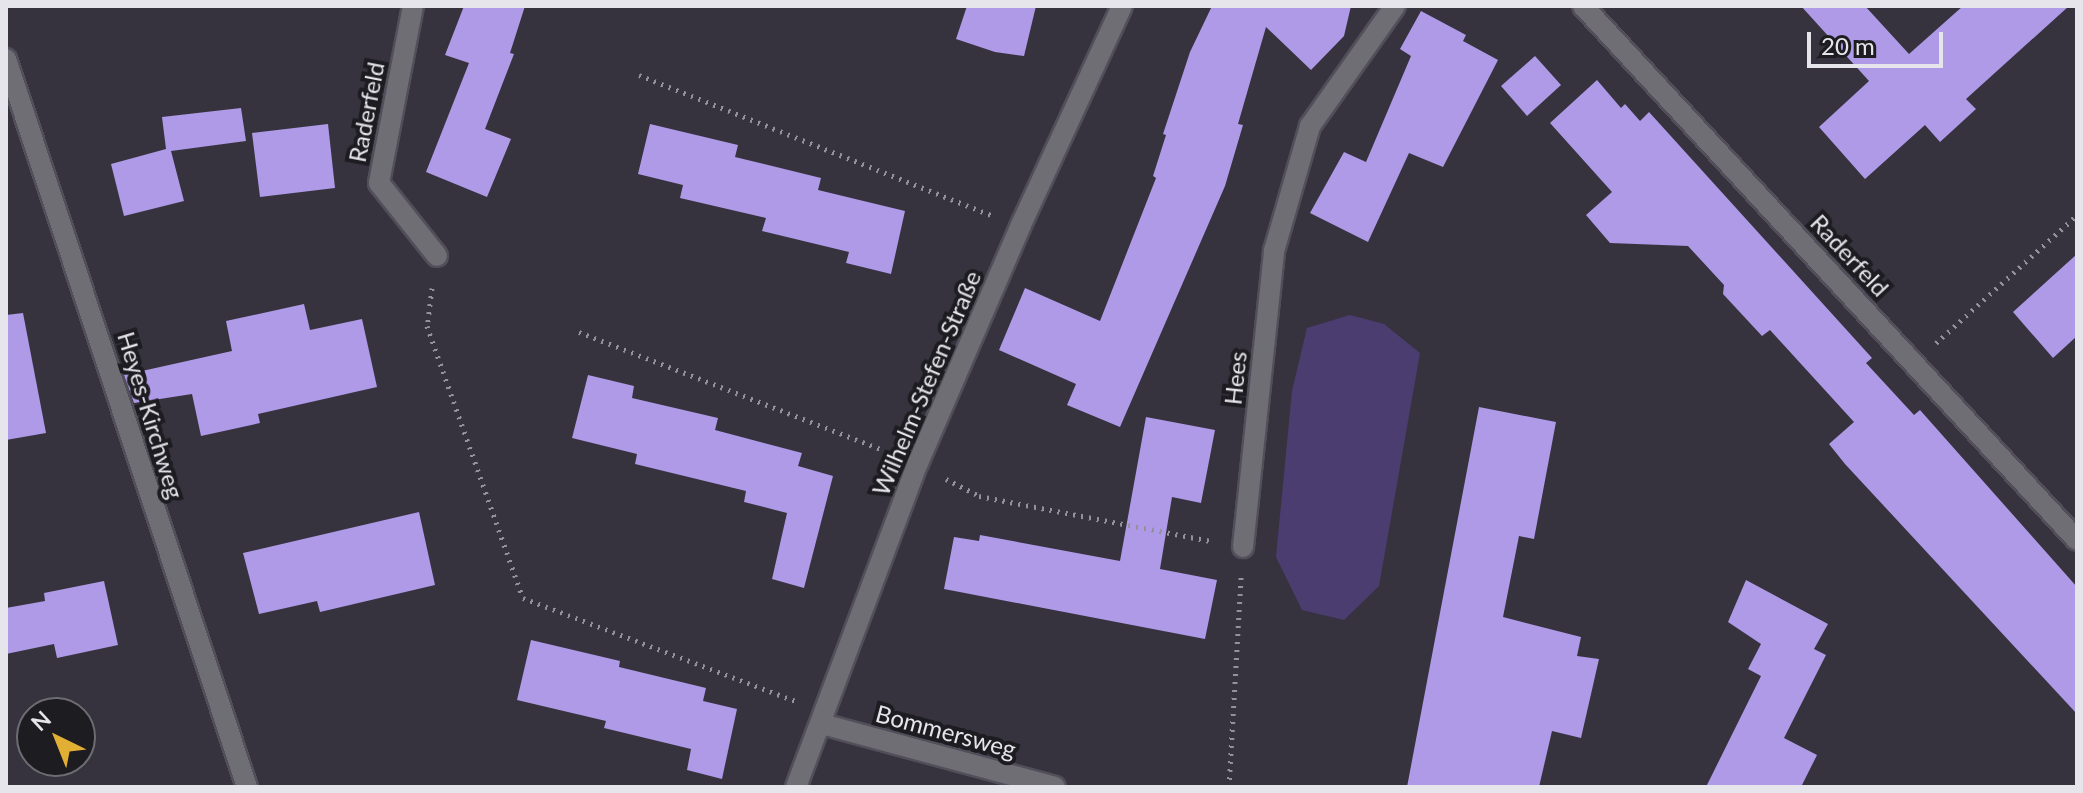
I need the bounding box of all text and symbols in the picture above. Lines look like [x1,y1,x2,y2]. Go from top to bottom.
scale bar [1811,16,1947,66]
text: 20 m [1821,31,1875,60]
street label: Raderfeld [342,59,390,165]
street label: Raderfeld [1805,208,1895,302]
street label: Wilhelm-Stefen-Straße [866,266,986,500]
street label: Heyes-Kirchweg [112,328,190,502]
street label: Hees [1218,350,1252,406]
north arrow [16,697,96,777]
street label: Bommersweg [873,698,1019,764]
text: N [25,705,56,736]

